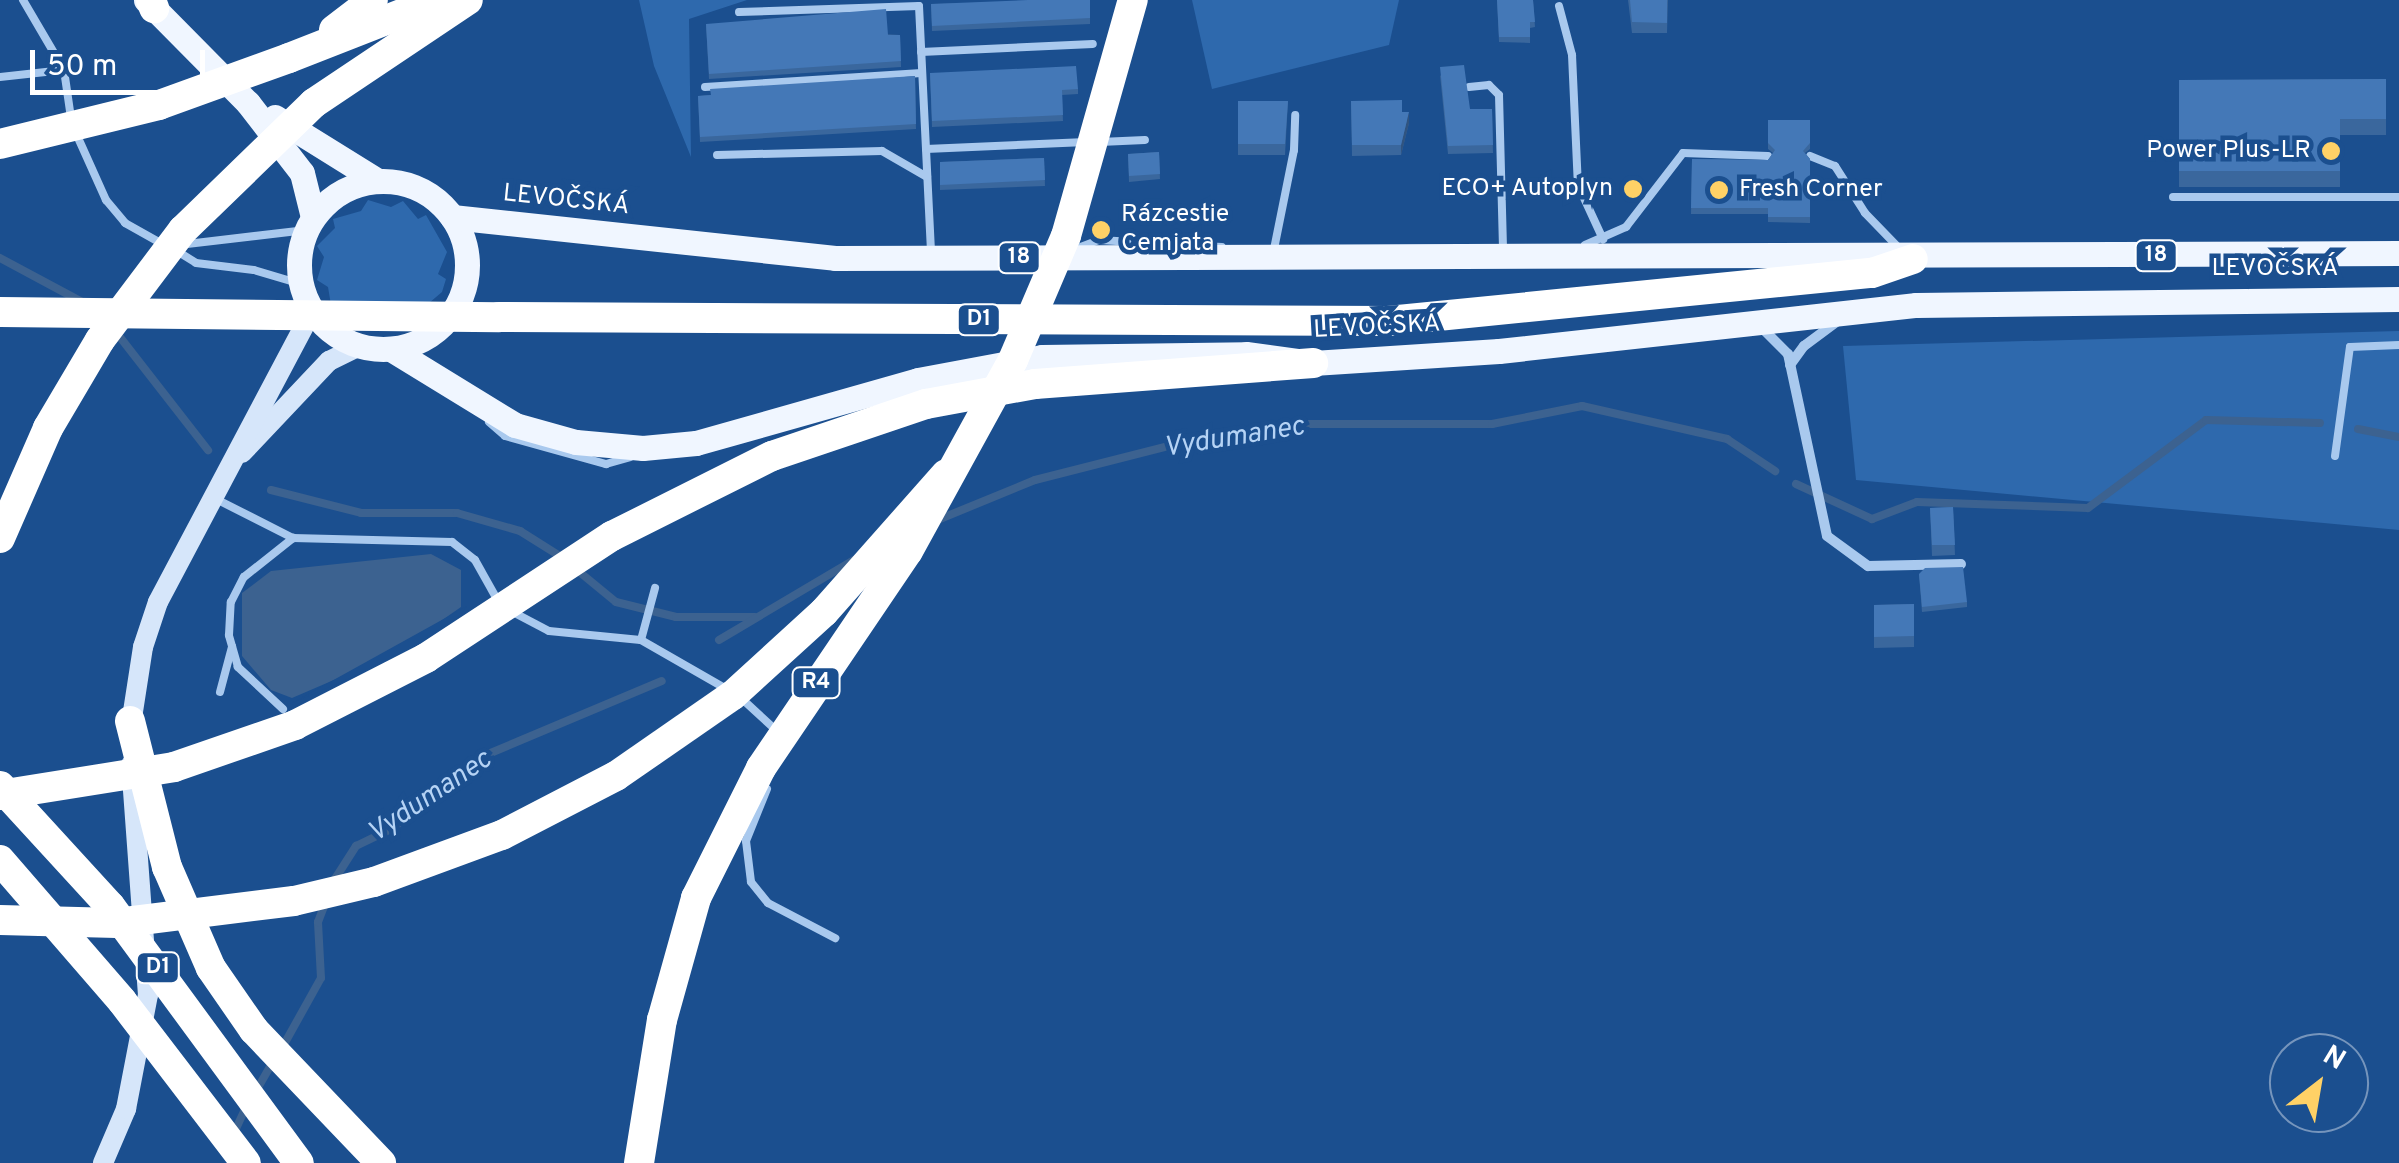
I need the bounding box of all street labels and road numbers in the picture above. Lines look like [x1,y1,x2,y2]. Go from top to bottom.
street label: LEVOČSKÁ [501,179,631,223]
road number: 18 [2134,239,2178,273]
road number: 18 [996,241,1042,275]
street label: LEVOČSKÁ [2211,254,2339,284]
road number: D1 [956,303,1002,337]
street label: LEVOČSKÁ [1313,310,1441,346]
road number: R4 [791,666,841,700]
road number: D1 [136,951,180,985]

